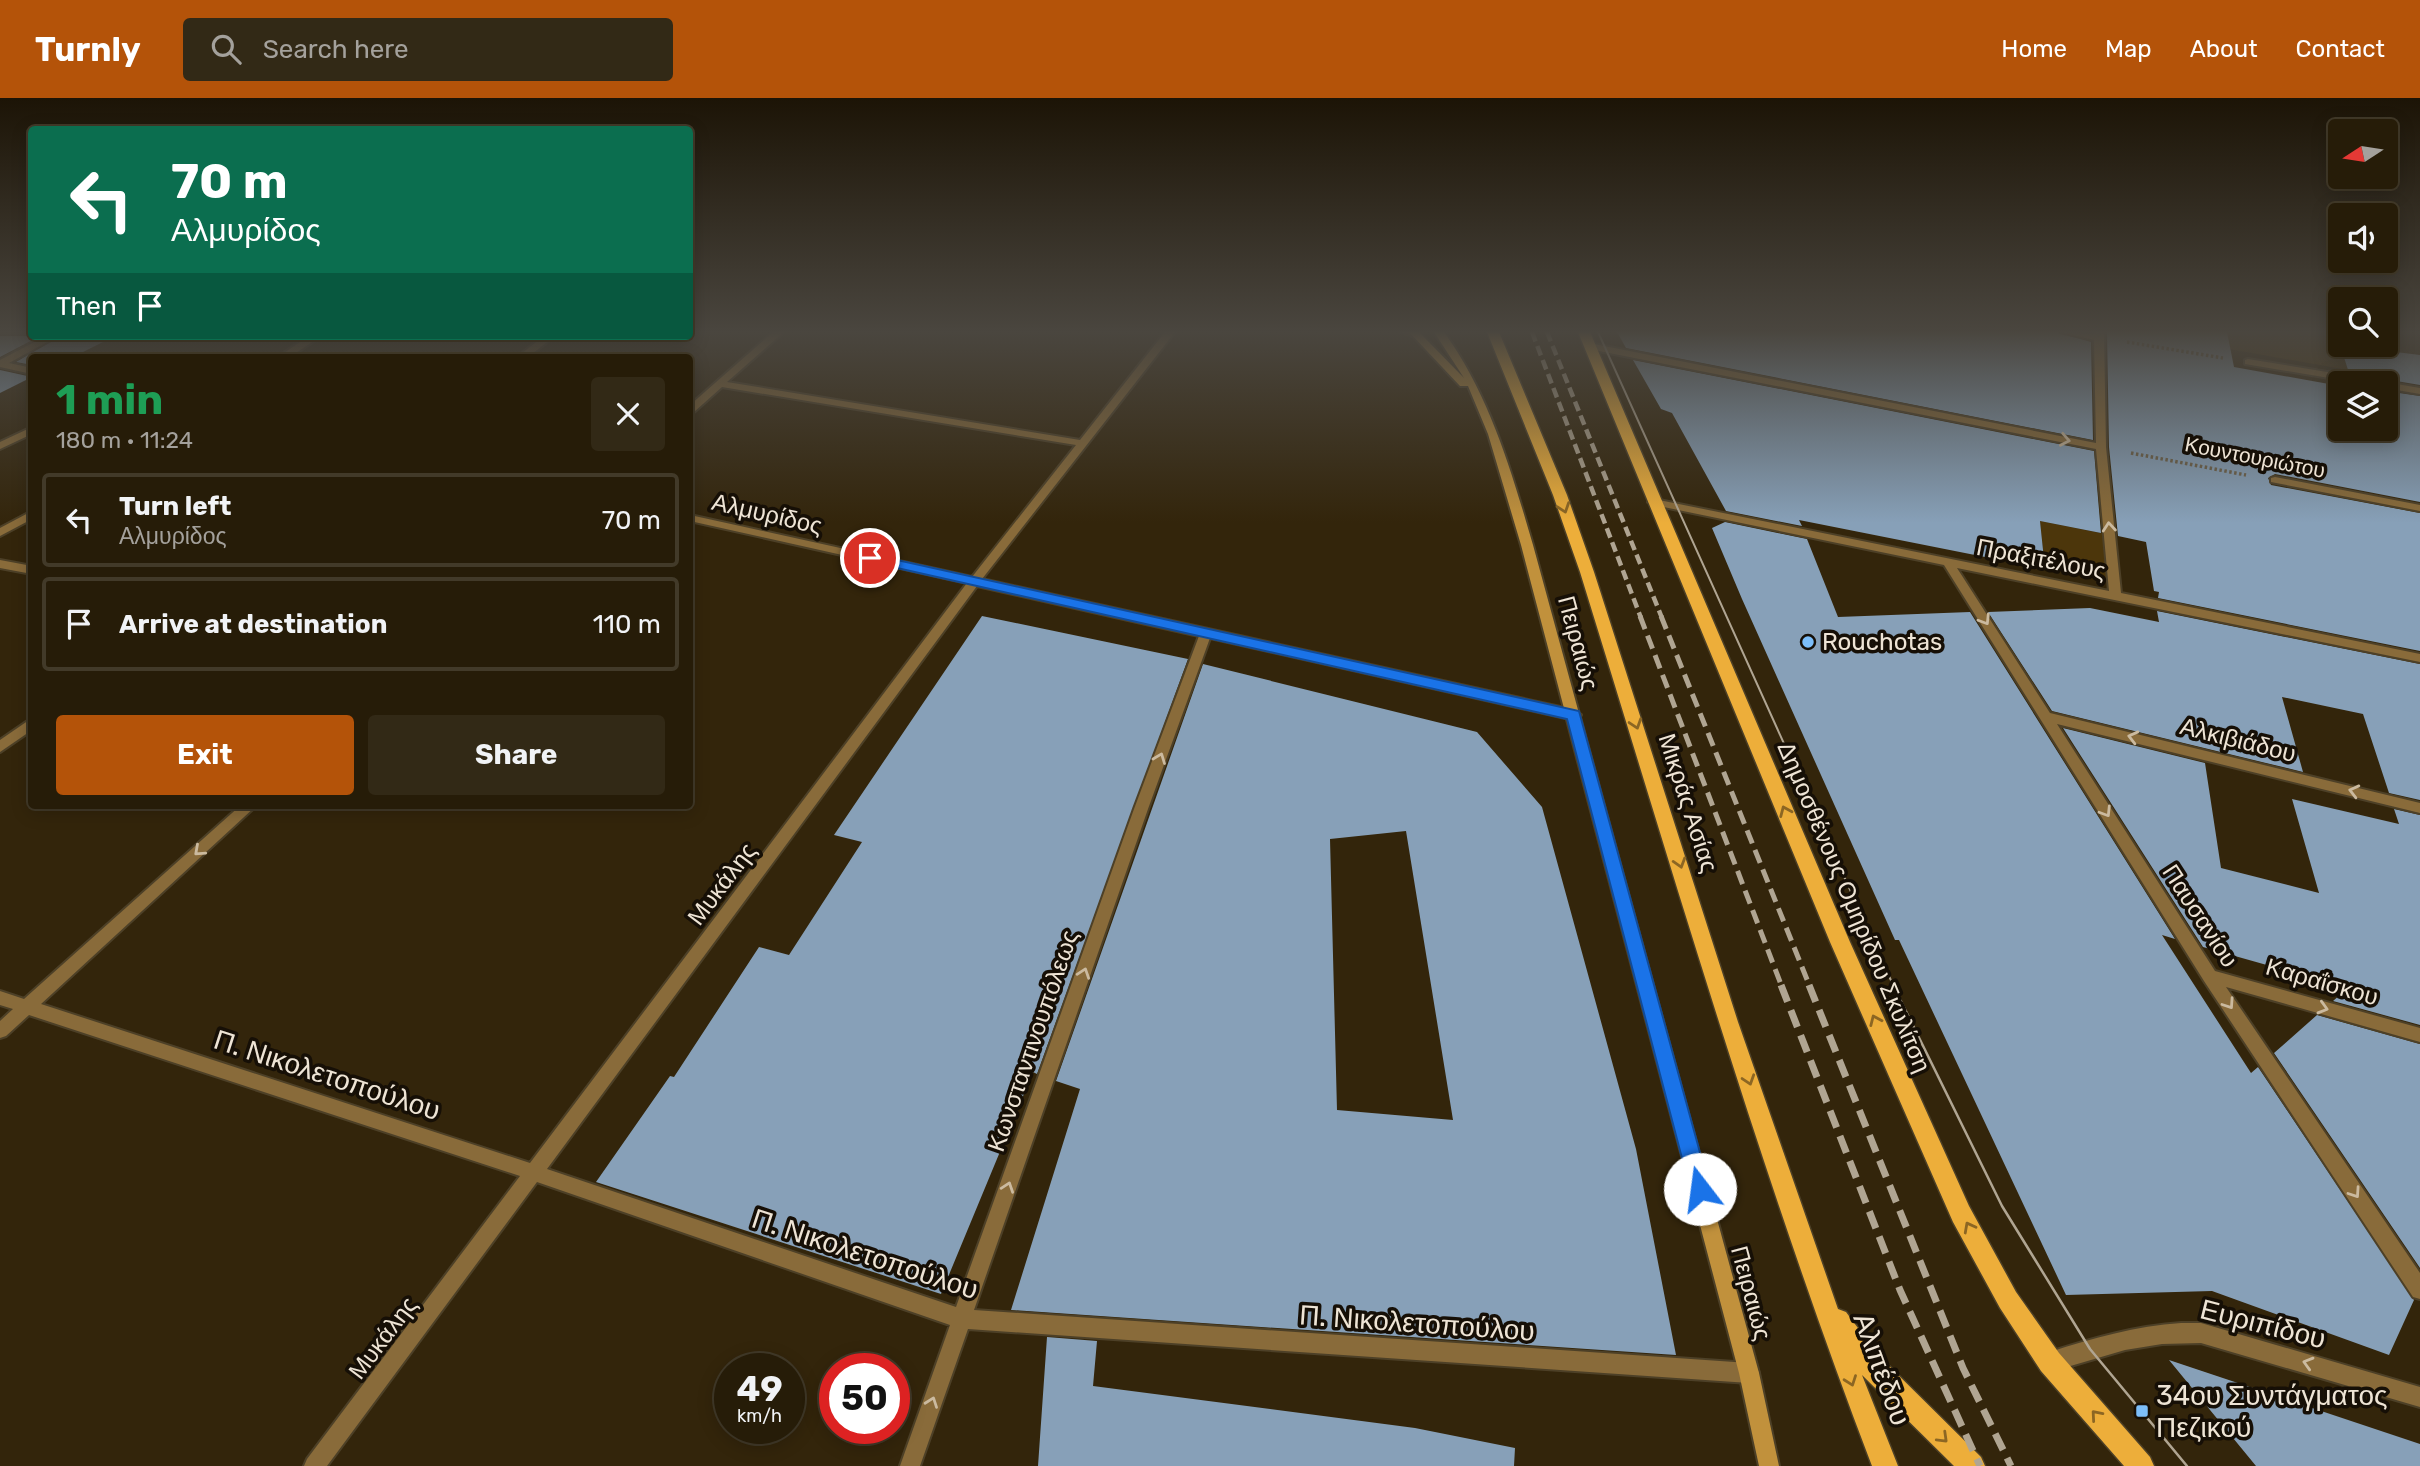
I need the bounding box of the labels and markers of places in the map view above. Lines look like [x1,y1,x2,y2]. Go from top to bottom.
pin [840,528,900,588]
place label: Rouchotas [1822,628,1942,656]
marker: Rouchotas [1800,634,1816,650]
place label: 34ου Συντάγματος Πεζικού [2156,1379,2387,1444]
marker: 34ου Συντάγματος Πεζικού [2134,1403,2150,1419]

